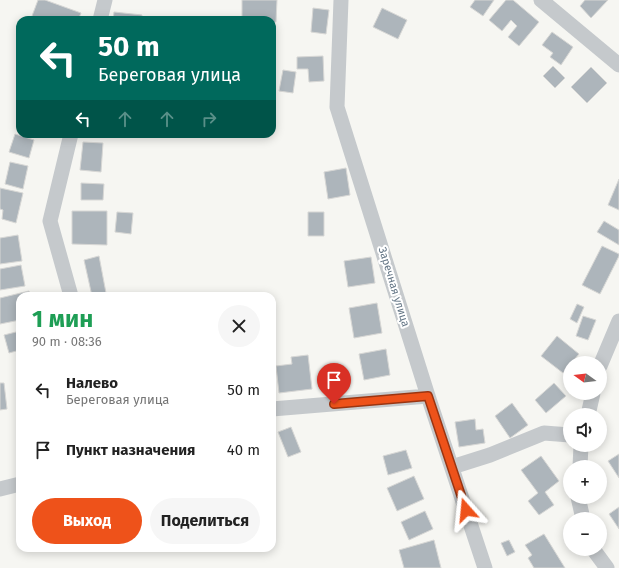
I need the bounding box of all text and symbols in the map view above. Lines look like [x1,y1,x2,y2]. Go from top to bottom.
text: 50 m [98,30,160,63]
icon: left [32,32,84,84]
text: Береговая улица [98,64,241,86]
icon: left [72,108,94,130]
icon: ahead [114,108,136,130]
icon: ahead [156,108,178,130]
icon: right [198,108,220,130]
street label: Заречная улица [376,246,412,328]
text: 1 мин [32,305,93,333]
button: close [218,305,260,347]
text: 90 m · 08:36 [32,334,102,349]
north arrow [563,356,607,400]
map controls [563,356,607,556]
pin [317,363,351,404]
icon: arrive [323,369,345,391]
text: Налево [66,374,118,392]
icon: left [32,379,54,401]
text: 50 m [227,381,260,399]
text: Береговая улица [66,392,169,407]
button: sound [563,408,607,452]
icon: arrive [32,439,54,461]
text: Пункт назначения [66,441,195,459]
text: 40 m [227,441,260,459]
button: + [563,460,607,504]
position arrow [445,489,487,531]
button: Выход [32,498,142,544]
button: Поделиться [150,498,260,544]
button: − [563,512,607,556]

